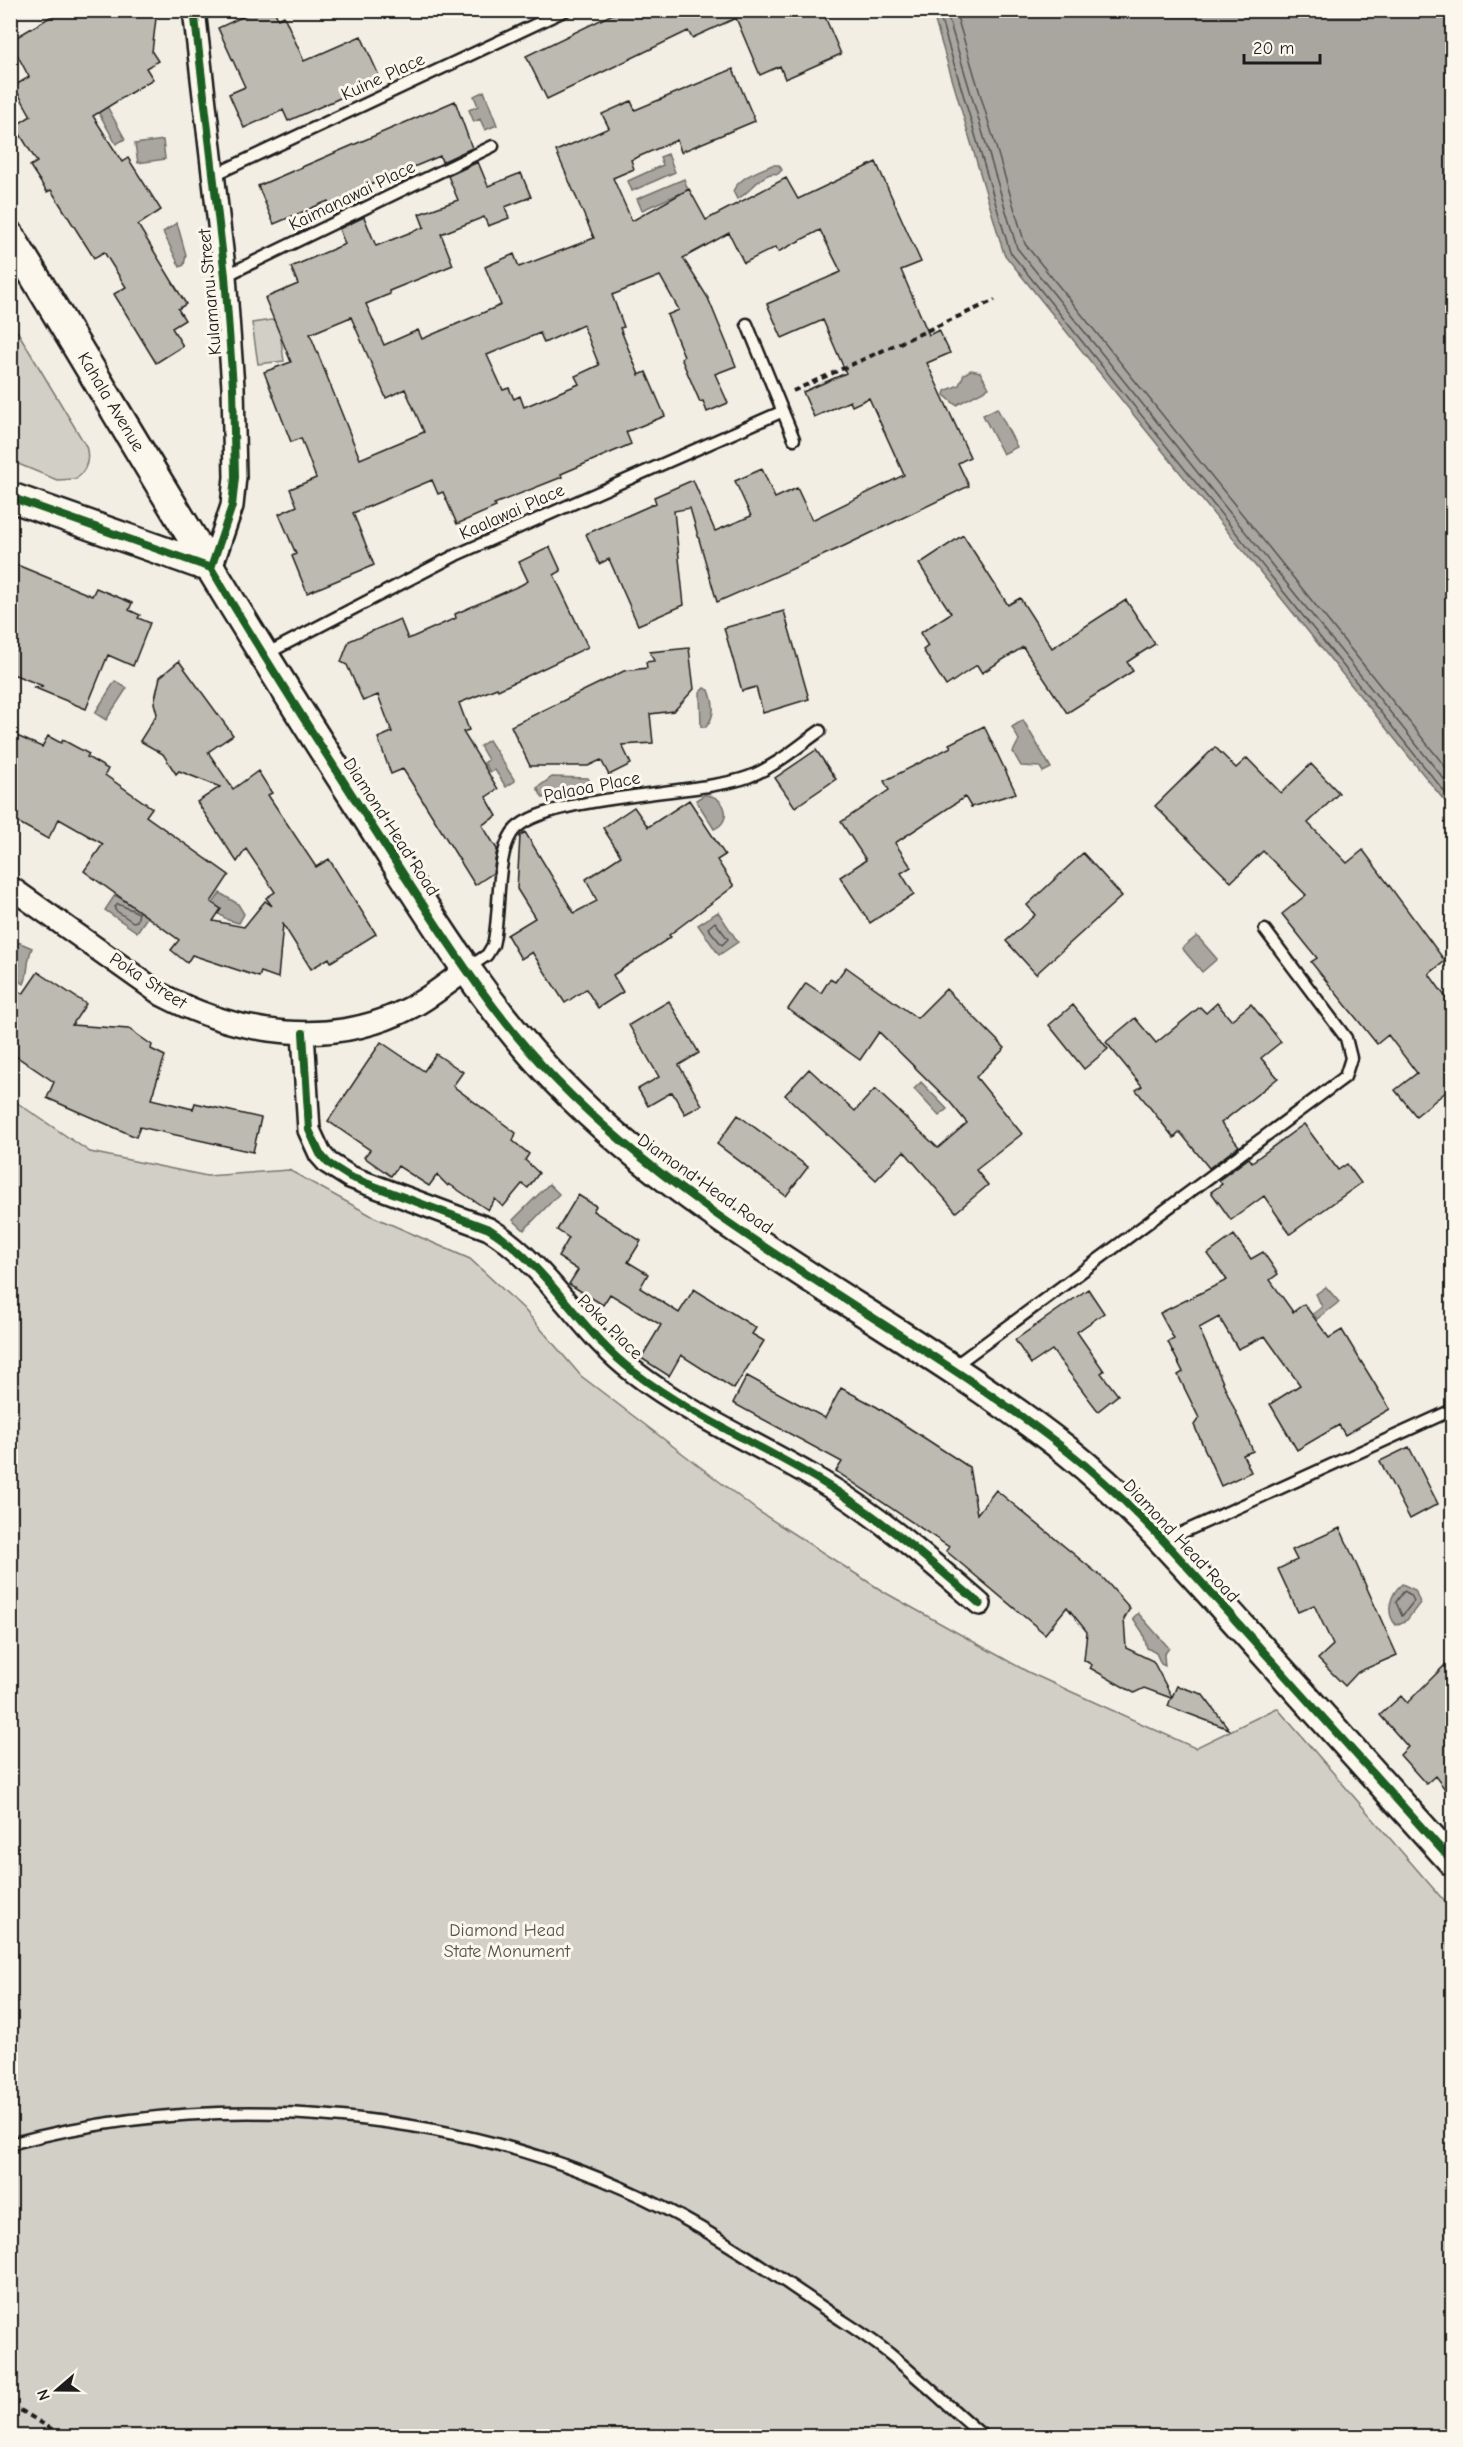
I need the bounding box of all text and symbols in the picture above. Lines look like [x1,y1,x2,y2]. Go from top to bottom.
scale bar [1244,27,1320,65]
text: 20 m [1253,38,1294,59]
street label: Kuine Place [338,49,428,105]
street label: Kaimanawai Place [286,156,418,236]
street label: Kulamanu Street [194,227,226,356]
street label: Kahala Avenue [73,348,149,456]
street label: Kaalawai Place [456,479,568,545]
street label: Diamond Head Road [339,754,443,900]
street label: Palaoa Place [542,767,642,807]
street label: Poka Street [106,948,191,1014]
street label: Diamond Head Road [633,1129,777,1239]
street label: Poka Place [573,1290,647,1364]
street label: Diamond Head Road [1119,1475,1243,1607]
park label: Diamond Head State Monument [444,1920,571,1962]
north arrow [27,2360,87,2420]
text: N [34,2387,54,2403]

